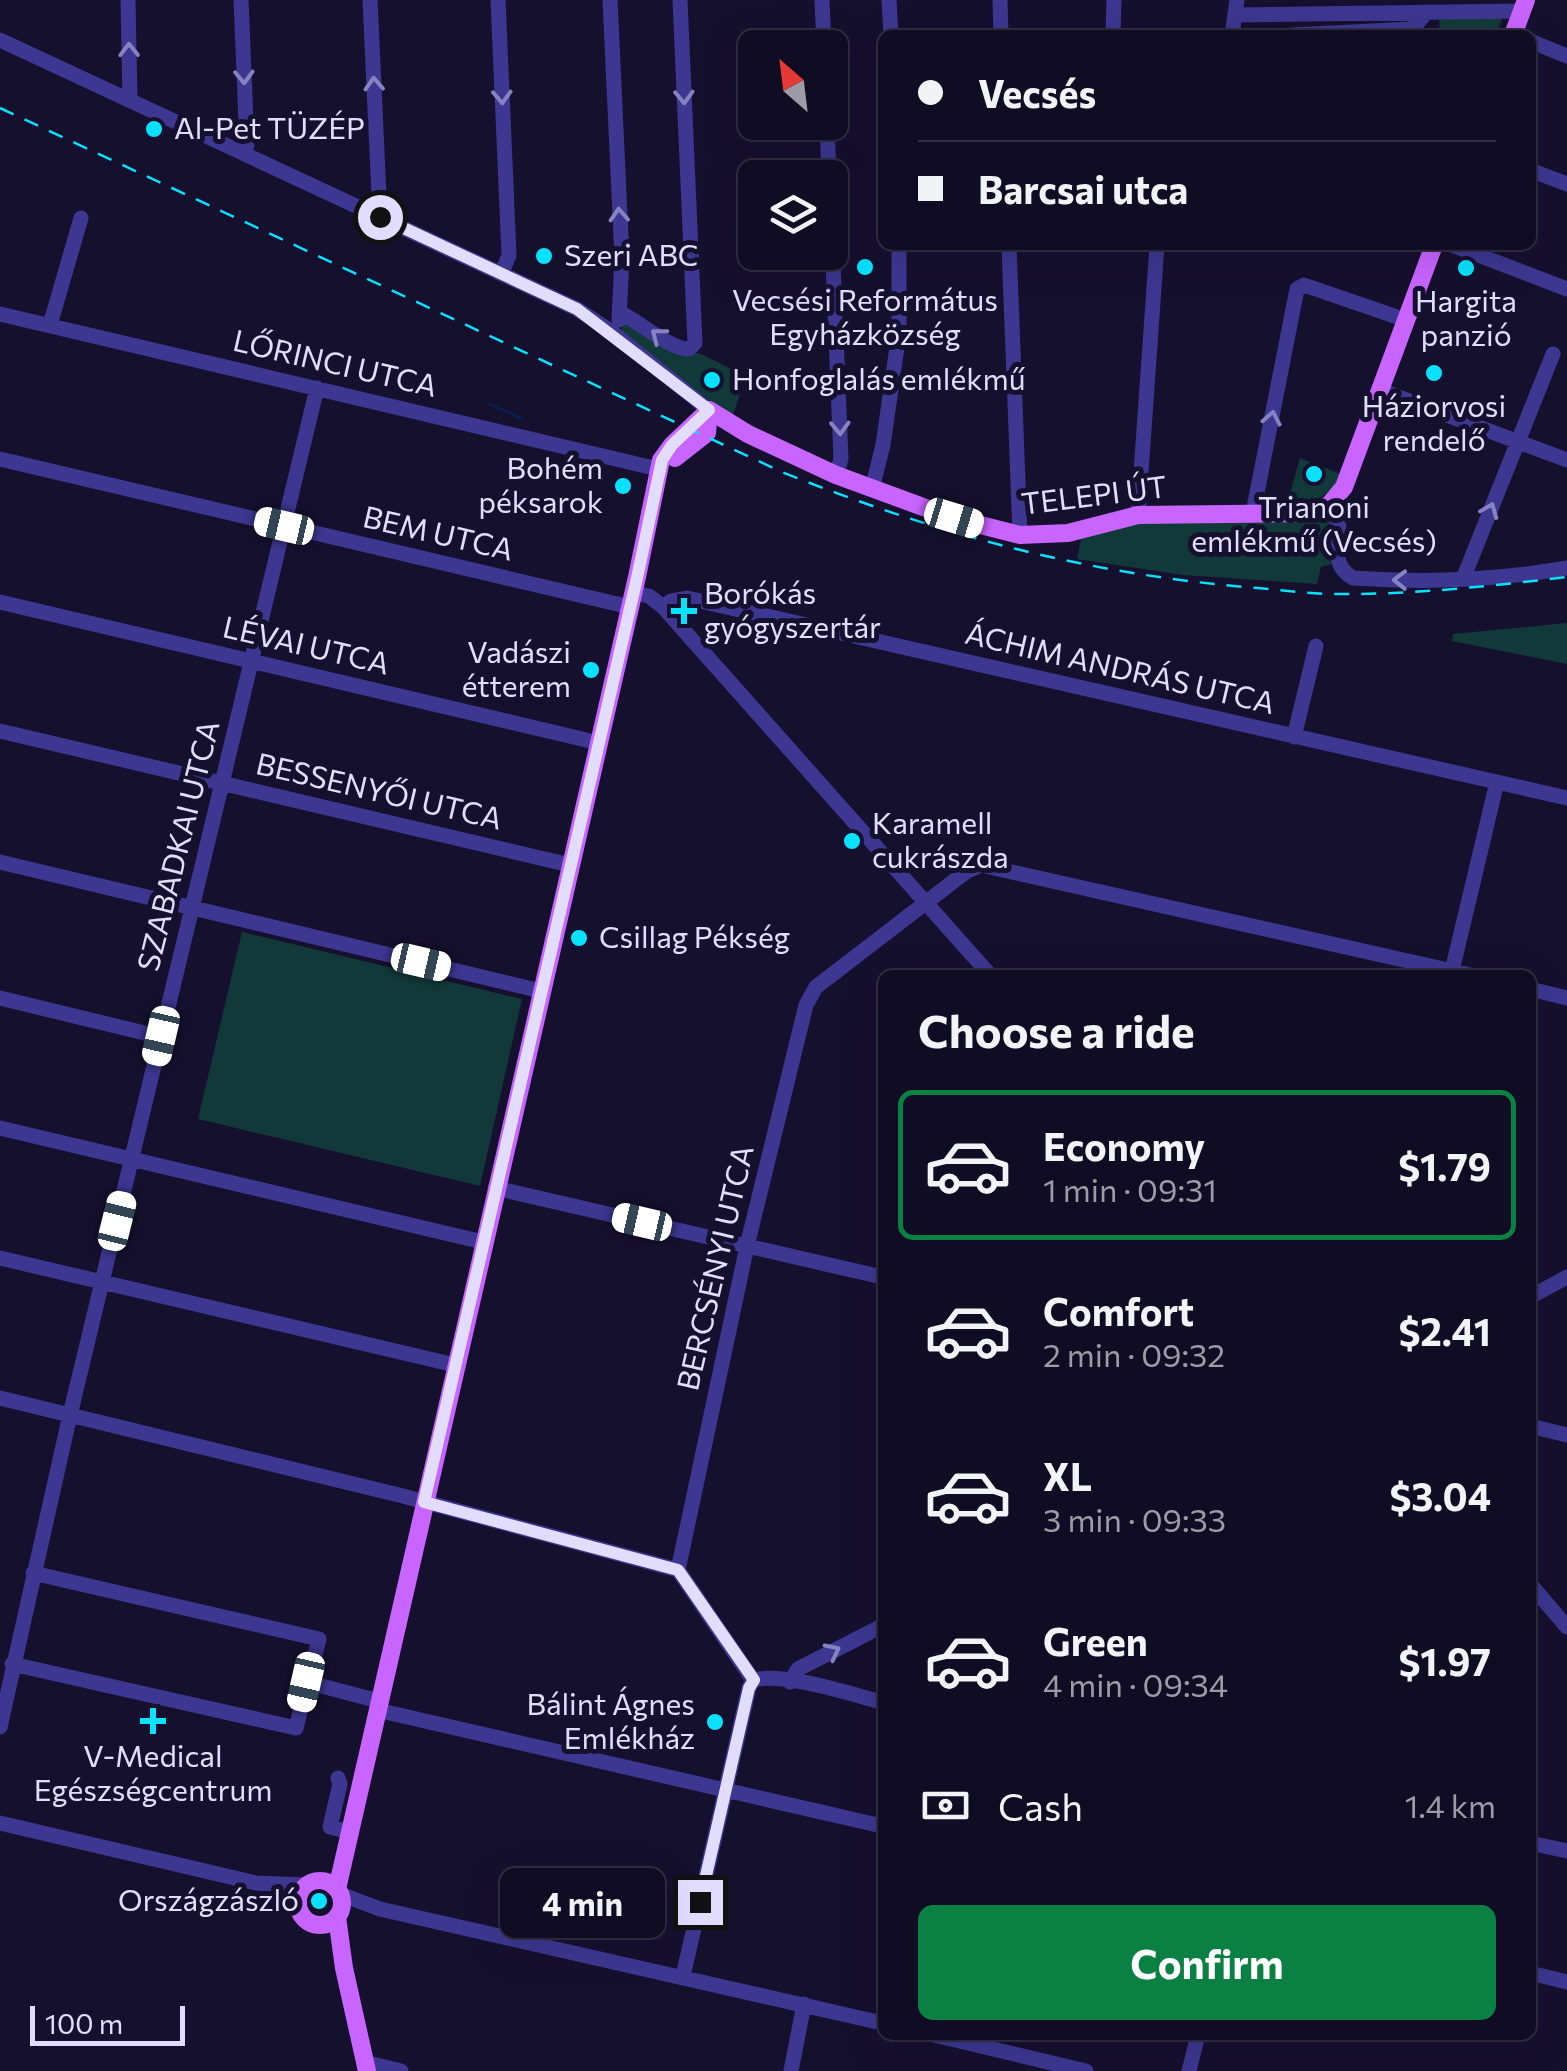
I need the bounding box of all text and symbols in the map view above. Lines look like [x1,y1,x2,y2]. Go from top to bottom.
north arrow [738,30,848,140]
map controls [738,30,848,270]
one-way arrow [119,42,140,58]
one-way arrow [233,69,254,85]
text: Vecsés [978,69,1096,116]
one-way arrow [364,76,385,92]
one-way arrow [492,90,513,106]
one-way arrow [673,90,694,106]
place label: Al-Pet TÜZÉP [174,108,365,145]
marker: Al-Pet TÜZÉP [143,118,165,140]
button: layers [738,160,848,270]
text: Barcsai utca [978,165,1188,212]
route start [358,195,403,240]
one-way arrow [609,207,630,223]
place label: Szeri ABC [564,235,698,272]
marker: Szeri ABC [533,245,555,267]
marker: Vecsési Református Egyházközség [854,256,876,278]
marker: Hargita panzió [1455,257,1477,279]
place label: Vecsési Református Egyházközség [732,280,998,351]
place label: Hargita panzió [1415,281,1517,352]
street label: LŐRINCI UTCA [230,320,441,403]
one-way arrow [652,330,670,347]
place label: Honfoglalás emlékmű [732,359,1026,396]
marker: Háziorvosi rendelő [1423,362,1445,384]
marker: Honfoglalás emlékmű [701,369,723,391]
place label: Háziorvosi rendelő [1362,386,1506,457]
one-way arrow [1260,409,1281,426]
one-way arrow [829,420,850,436]
place label: Bohém péksarok [478,448,603,519]
marker: Trianoni emlékmű (Vecsés) [1303,463,1325,485]
street label: TELEPI ÚT [1019,466,1168,521]
marker: Bohém péksarok [612,475,634,497]
place label: Trianoni emlékmű (Vecsés) [1191,487,1437,558]
car [921,495,987,541]
street label: BEM UTCA [360,496,517,567]
one-way arrow [1479,502,1499,520]
car [251,505,317,547]
one-way arrow [1392,570,1408,591]
place label: Borókás gyógyszertár [704,573,881,644]
marker: Borókás gyógyszertár [673,600,695,622]
street label: LÉVAI UTCA [220,606,393,681]
street label: ÁCHIM ANDRÁS UTCA [962,613,1279,720]
place label: Vadászi étterem [462,632,571,703]
marker: Vadászi étterem [580,659,602,681]
street label: SZABADKAI UTCA [128,716,226,975]
street label: BESSENYŐI UTCA [253,743,506,836]
place label: Karamell cukrászda [872,803,1009,874]
marker: Karamell cukrászda [841,830,863,852]
place label: Csillag Pékség [599,917,790,954]
marker: Csillag Pékség [568,927,590,949]
car [388,941,454,983]
text: Choose a ride [918,1002,1195,1057]
car [140,1003,182,1069]
icon: car [923,1120,1013,1210]
text: Economy [1043,1122,1205,1169]
street label: BERCSÉNYI UTCA [667,1141,760,1394]
text: $1.79 [1398,1142,1491,1189]
text: 1 min · 09:31 [1043,1169,1217,1209]
car [95,1188,139,1254]
car [609,1201,675,1243]
icon: car [923,1285,1013,1375]
text: Comfort [1043,1287,1194,1334]
text: $2.41 [1398,1307,1491,1354]
text: 2 min · 09:32 [1043,1334,1225,1374]
icon: car [923,1450,1013,1540]
text: XL [1043,1452,1092,1499]
text: $3.04 [1389,1472,1491,1519]
text: 3 min · 09:33 [1043,1499,1226,1539]
icon: car [923,1615,1013,1705]
text: Green [1043,1617,1148,1664]
text: $1.97 [1398,1637,1491,1684]
one-way arrow [823,1644,841,1663]
car [285,1649,327,1715]
text: 4 min · 09:34 [1043,1664,1228,1704]
place label: Bálint Ágnes Emlékház [527,1684,695,1755]
marker: V-Medical Egészségcentrum [140,1708,166,1734]
marker: Bálint Ágnes Emlékház [704,1711,726,1733]
place label: V-Medical Egészségcentrum [34,1736,272,1807]
icon: cash [918,1778,973,1833]
text: Cash [998,1782,1083,1829]
text: 1.4 km [1405,1785,1496,1825]
callout: 4 min [500,1867,665,1937]
place label: Országzászló [118,1880,299,1917]
route end [678,1880,723,1925]
text: 4 min [542,1883,623,1923]
marker: Országzászló [308,1890,330,1912]
button: Confirm [918,1905,1496,2020]
scale bar [30,2001,185,2046]
text: 100 m [45,2006,123,2040]

